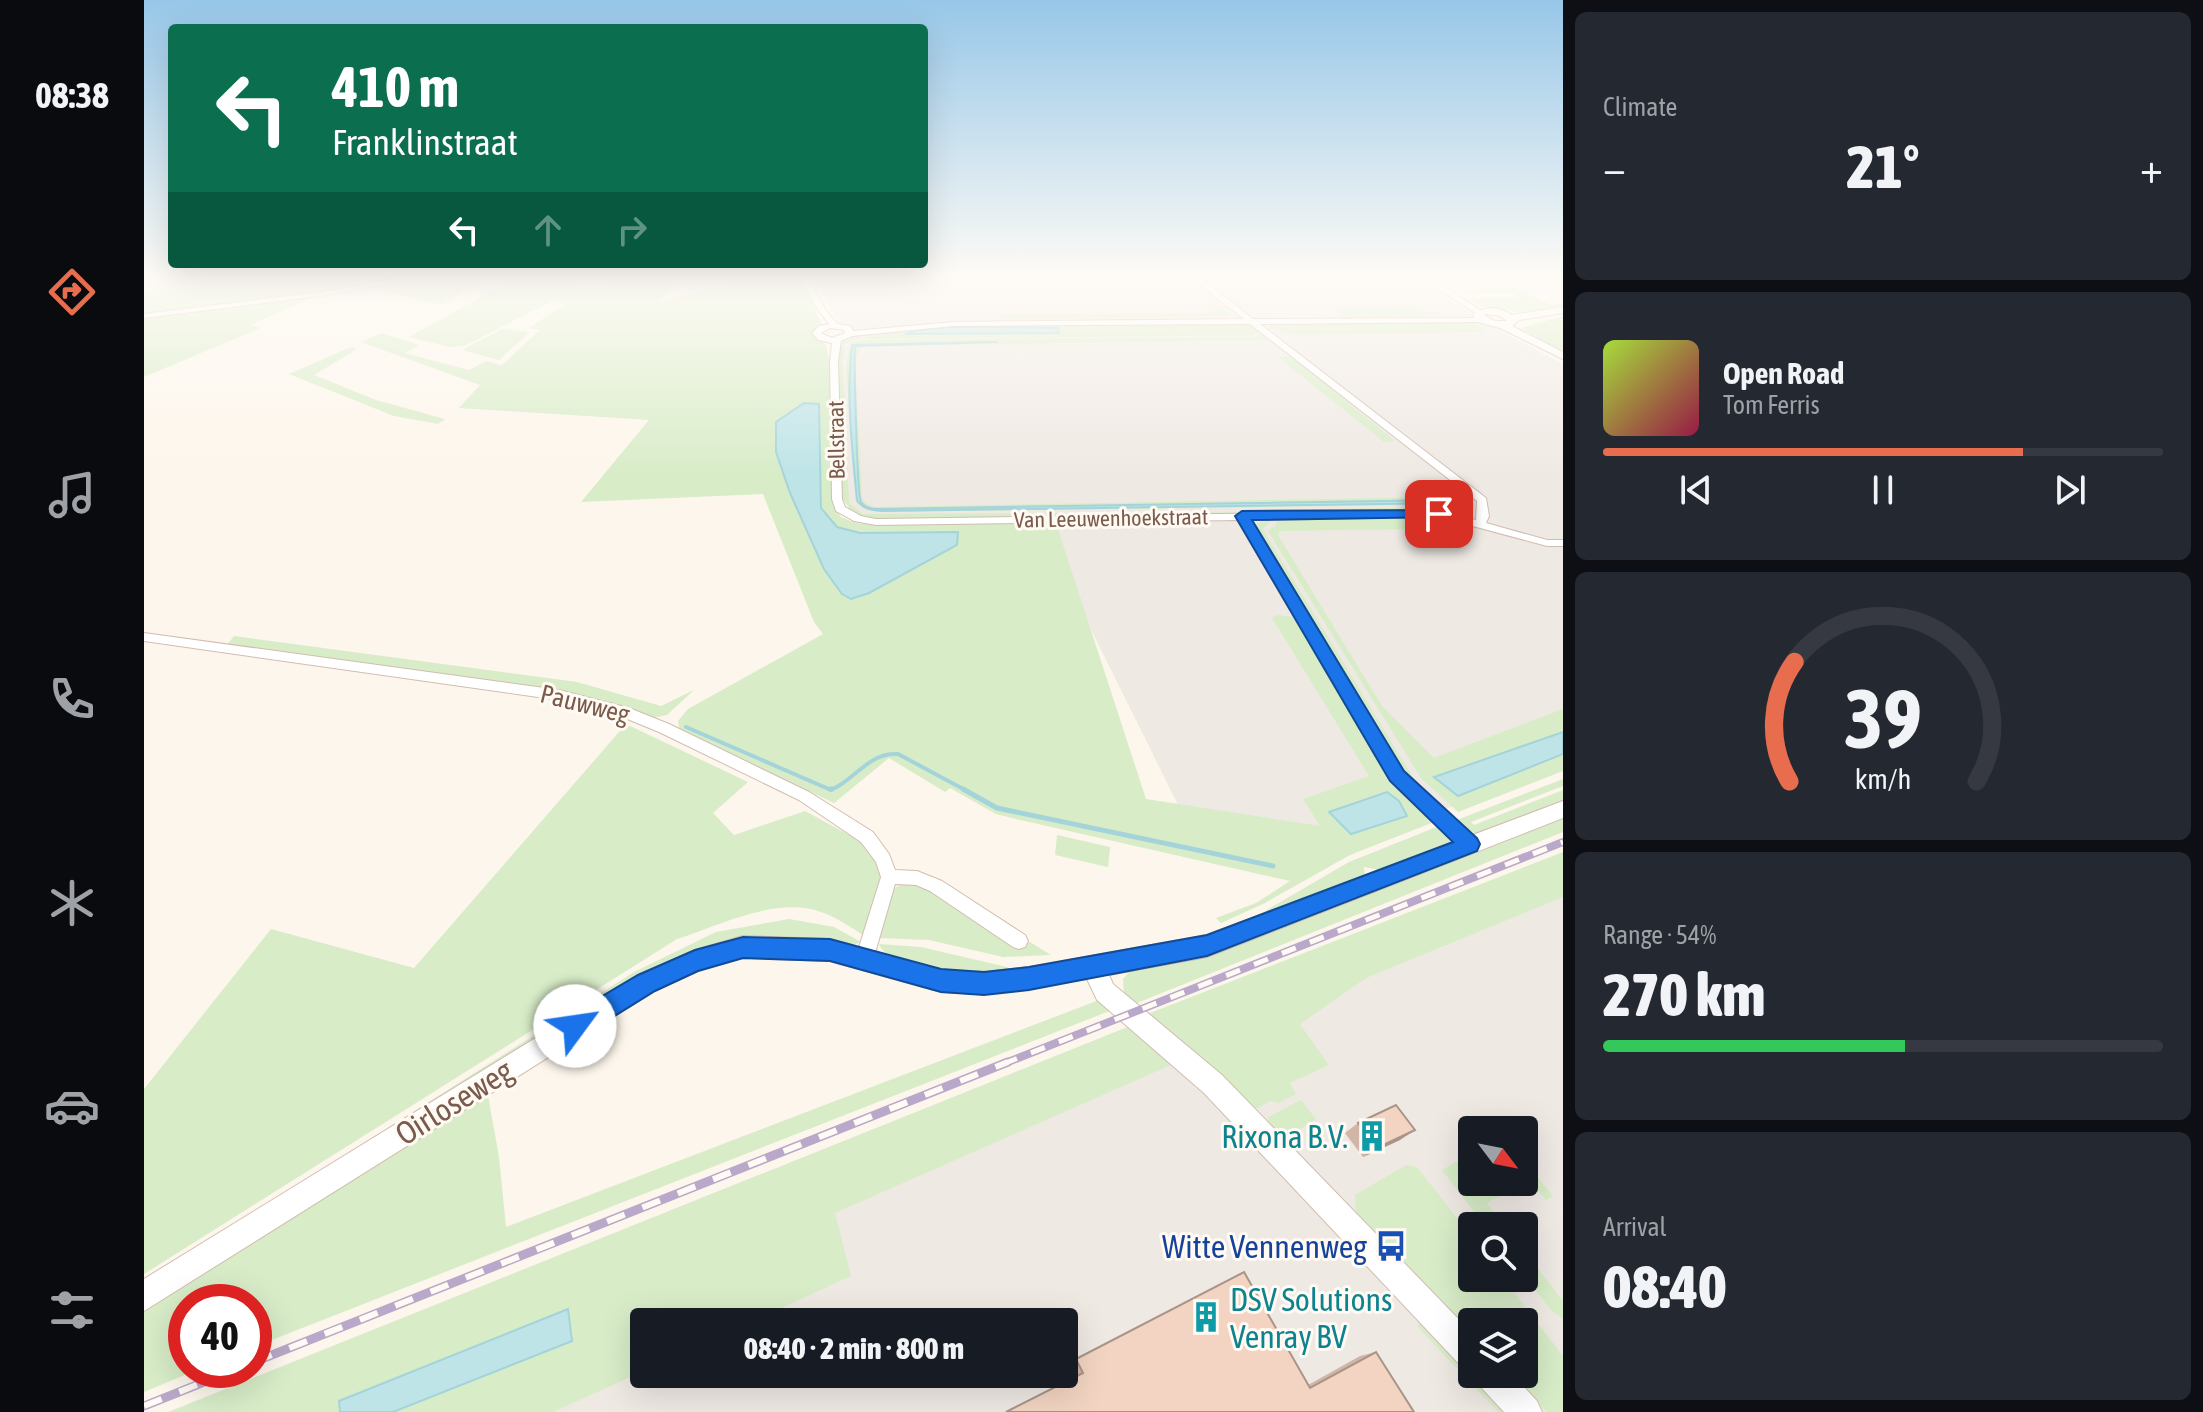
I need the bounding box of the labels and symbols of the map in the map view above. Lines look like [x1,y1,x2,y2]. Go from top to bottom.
street label: Bellstraat [822,400,850,480]
pin [1405,480,1473,548]
street label: Van Leeuwenhoekstraat [1014,503,1208,533]
street label: Pauwweg [537,678,633,730]
position arrow [533,984,617,1068]
street label: Oirloseweg [389,1051,520,1152]
north arrow [1458,1116,1538,1196]
place label: Rixona B.V. [1221,1118,1348,1155]
building icon: Rixona B.V. [1355,1119,1389,1153]
place label: Witte Vennenweg [1162,1228,1367,1265]
bus stop icon: Witte Vennenweg [1374,1229,1408,1263]
place label: DSV Solutions Venray BV [1230,1281,1392,1355]
speed limit sign: 40 [168,1284,272,1388]
building icon: DSV Solutions Venray BV [1189,1300,1223,1334]

